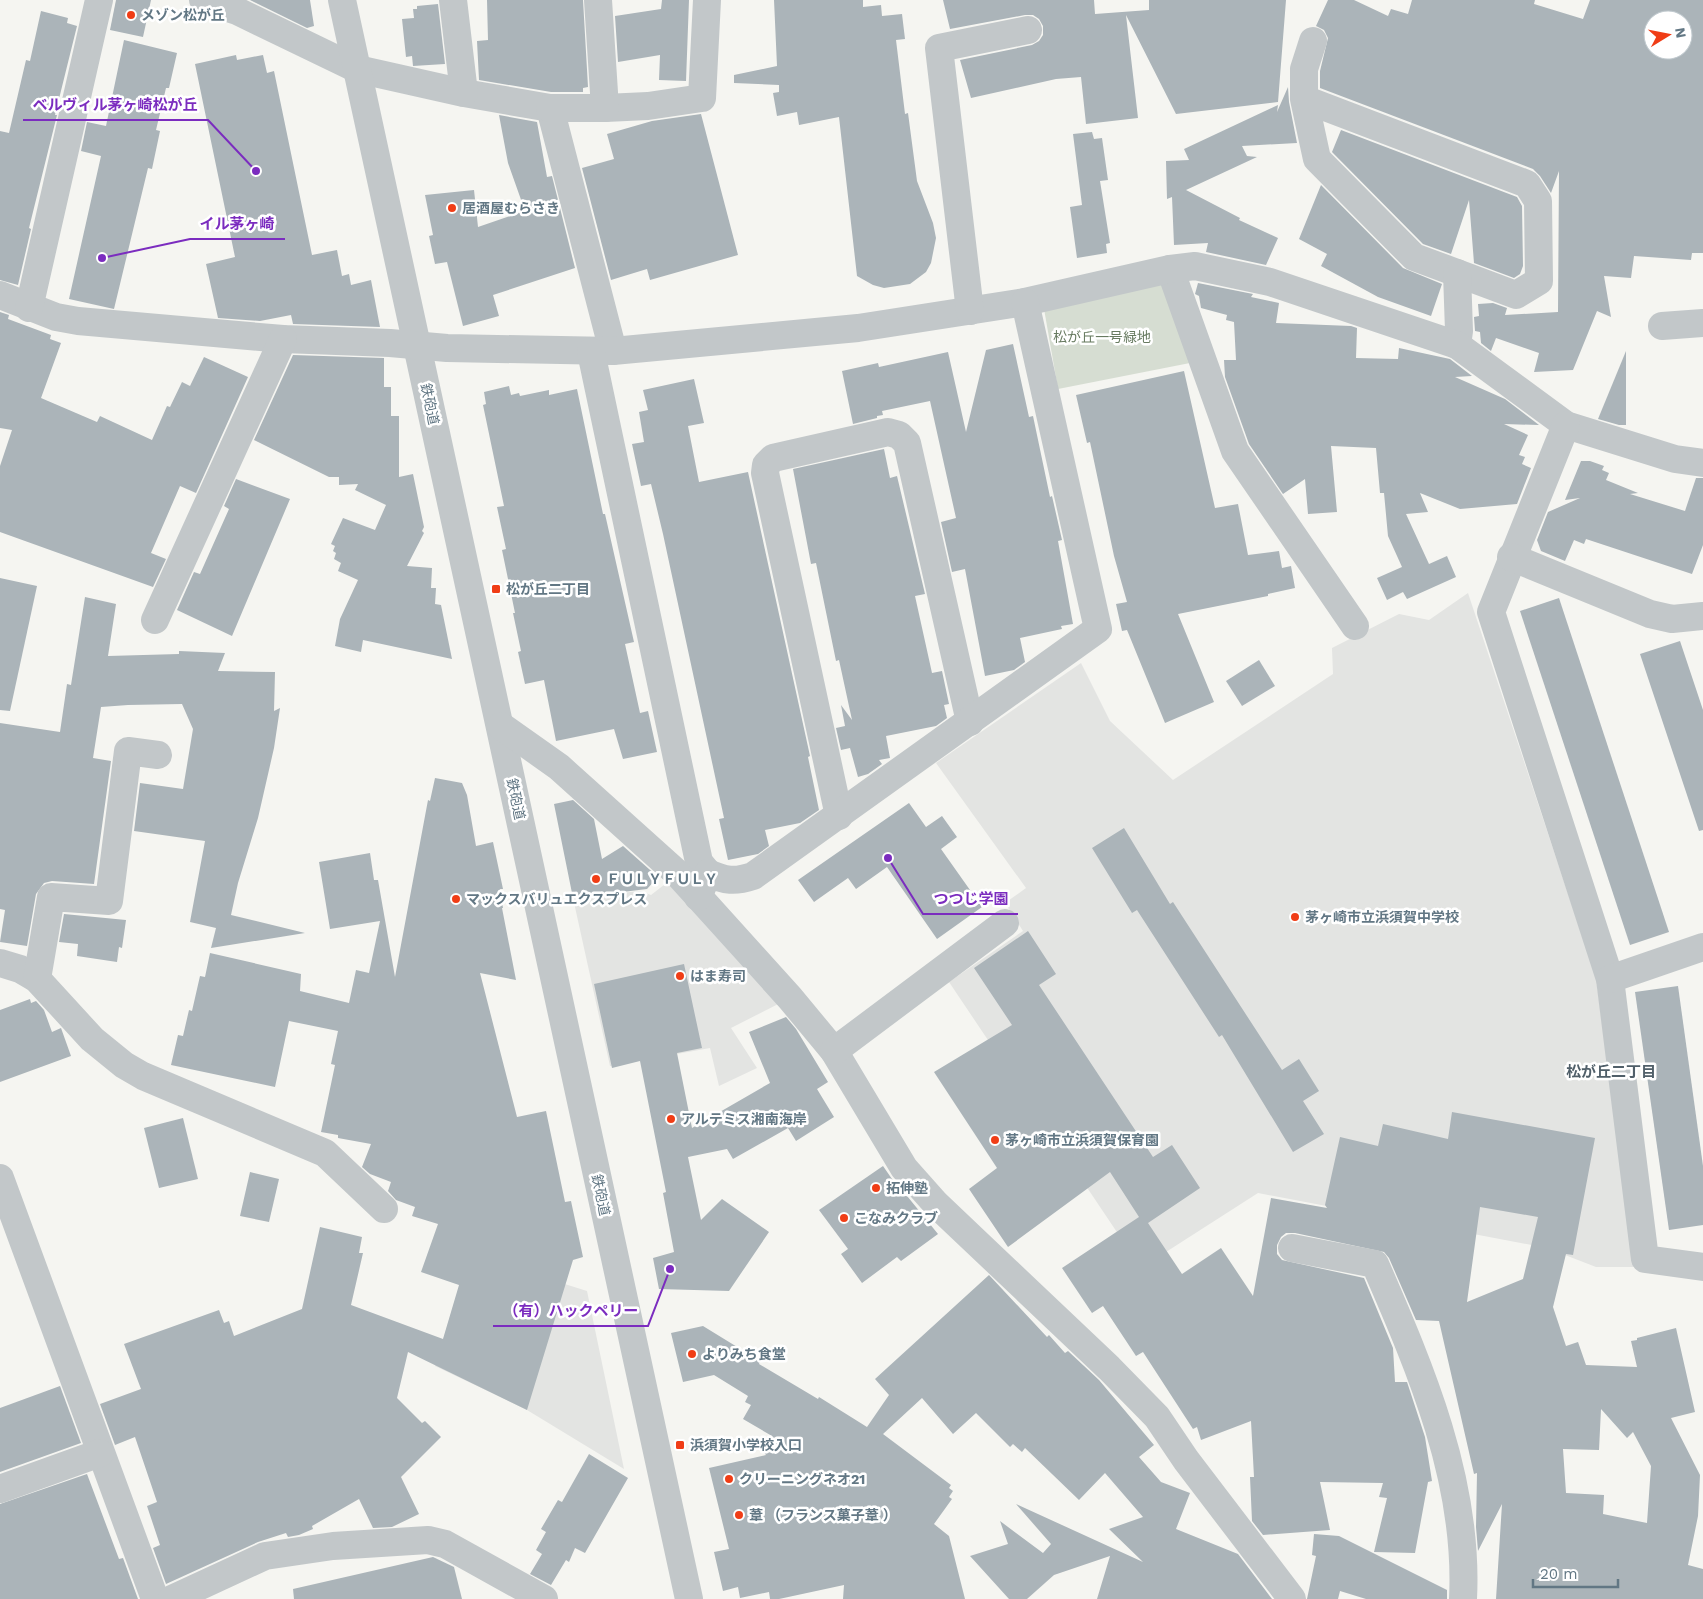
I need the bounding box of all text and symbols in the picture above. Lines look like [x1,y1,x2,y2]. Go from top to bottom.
place label: メゾン松が丘 [141,7,225,23]
marker: メゾン松が丘 [125,9,137,21]
north arrow [1643,10,1693,60]
text: N [1672,26,1690,39]
callout: ベルヴィル茅ヶ崎松が丘 [23,90,208,120]
text: ベルヴィル茅ヶ崎松が丘 [32,96,198,114]
place label: 居酒屋むらさき [462,200,560,216]
marker: 居酒屋むらさき [446,202,458,214]
callout: イル茅ヶ崎 [190,209,285,239]
text: イル茅ヶ崎 [199,215,275,233]
park label: 松が丘一号緑地 [1053,329,1151,345]
street label: 鉄砲道 [418,382,442,426]
place label: 松が丘二丁目 [506,581,590,597]
marker: 松が丘二丁目 [490,583,502,595]
street label: 鉄砲道 [504,777,528,821]
place label: ＦＵＬＹＦＵＬＹ [606,871,718,887]
marker: ＦＵＬＹＦＵＬＹ [590,873,602,885]
callout: つつじ学園 [923,884,1018,914]
text: つつじ学園 [933,890,1009,908]
place label: マックスバリュエクスプレス [466,891,647,907]
marker: マックスバリュエクスプレス [450,893,462,905]
place label: 茅ヶ崎市立浜須賀中学校 [1305,909,1459,925]
marker: 茅ヶ崎市立浜須賀中学校 [1289,911,1301,923]
place label: はま寿司 [690,968,746,984]
marker: はま寿司 [674,970,686,982]
district label: 松が丘二丁目 [1566,1063,1656,1081]
place label: アルテミス湘南海岸 [681,1111,807,1127]
marker: アルテミス湘南海岸 [665,1113,677,1125]
place label: 茅ヶ崎市立浜須賀保育園 [1005,1132,1159,1148]
marker: 茅ヶ崎市立浜須賀保育園 [989,1134,1001,1146]
street label: 鉄砲道 [589,1173,613,1217]
place label: 拓伸塾 [886,1180,928,1196]
marker: 拓伸塾 [870,1182,882,1194]
place label: こなみクラブ [854,1210,938,1226]
marker: こなみクラブ [838,1212,850,1224]
callout: （有）ハックペリー [493,1296,648,1326]
text: （有）ハックペリー [503,1302,639,1320]
place label: よりみち食堂 [702,1346,786,1362]
marker: よりみち食堂 [686,1348,698,1360]
place label: 浜須賀小学校入口 [690,1437,802,1453]
marker: 浜須賀小学校入口 [674,1439,686,1451]
place label: クリーニングネオ21 [739,1471,865,1487]
marker: クリーニングネオ21 [723,1473,735,1485]
place label: 葦 （フランス菓子葦 ） [749,1507,897,1523]
marker: 葦 （フランス菓子葦 ） [733,1509,745,1521]
scale bar [1533,1556,1618,1588]
text: 20 m [1540,1565,1578,1583]

